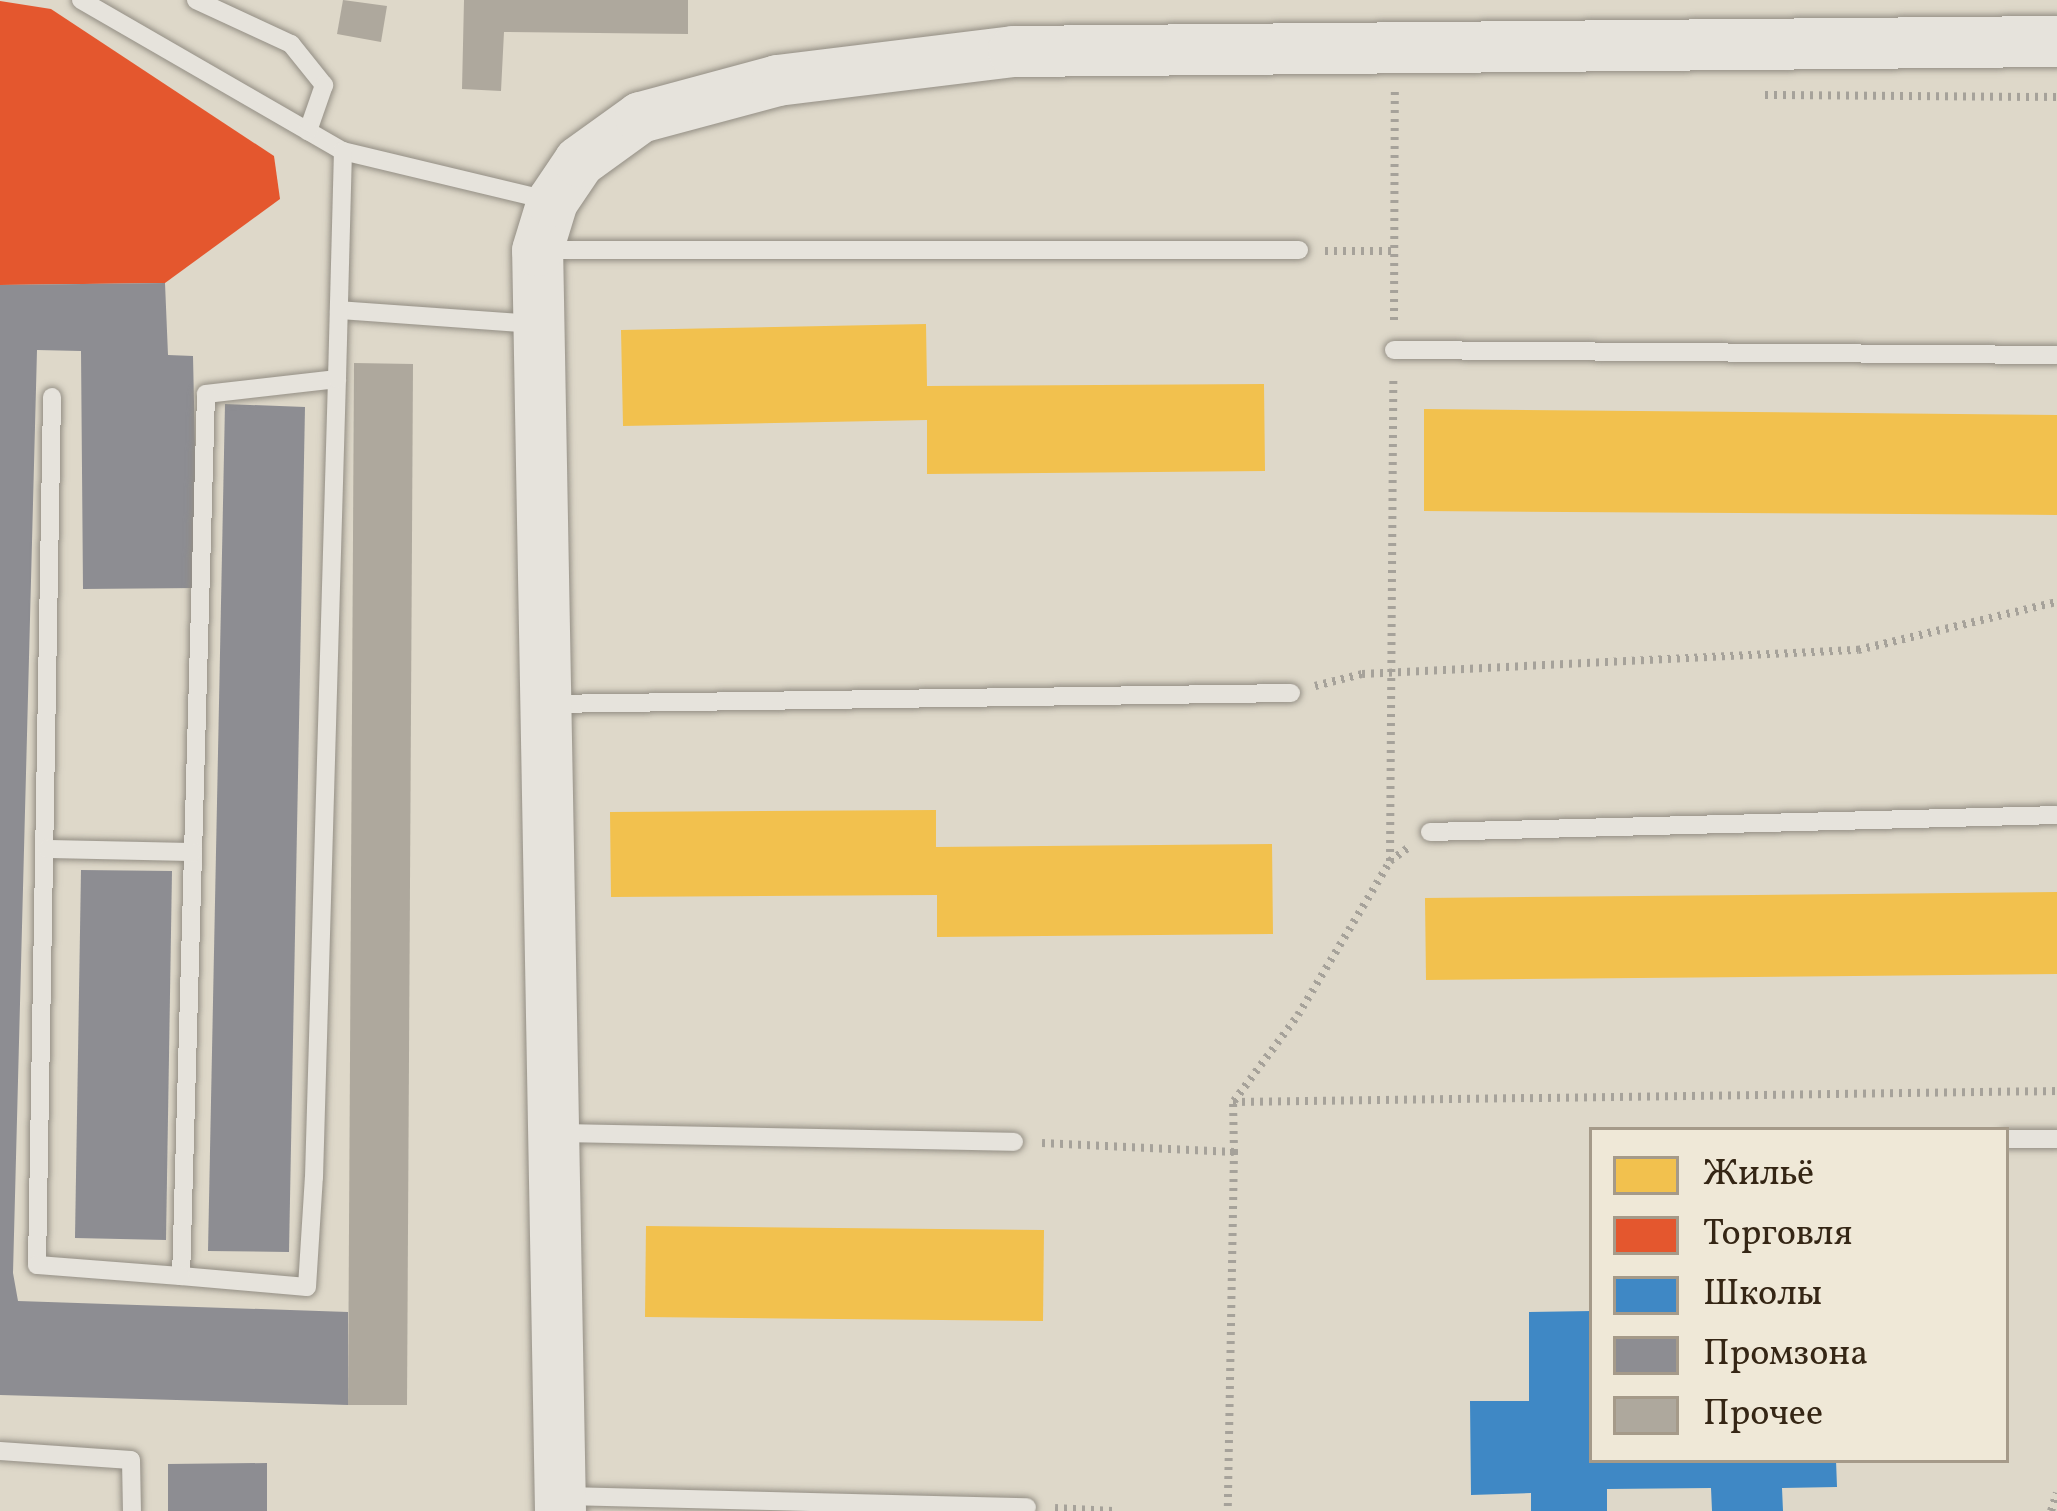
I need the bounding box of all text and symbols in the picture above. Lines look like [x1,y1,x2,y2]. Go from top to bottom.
legend [1589,1127,2009,1463]
text: Жильё [1703,1150,1814,1200]
text: Торговля [1703,1210,1853,1260]
text: Школы [1703,1270,1822,1320]
text: Промзона [1703,1330,1868,1380]
text: Прочее [1703,1390,1823,1440]

